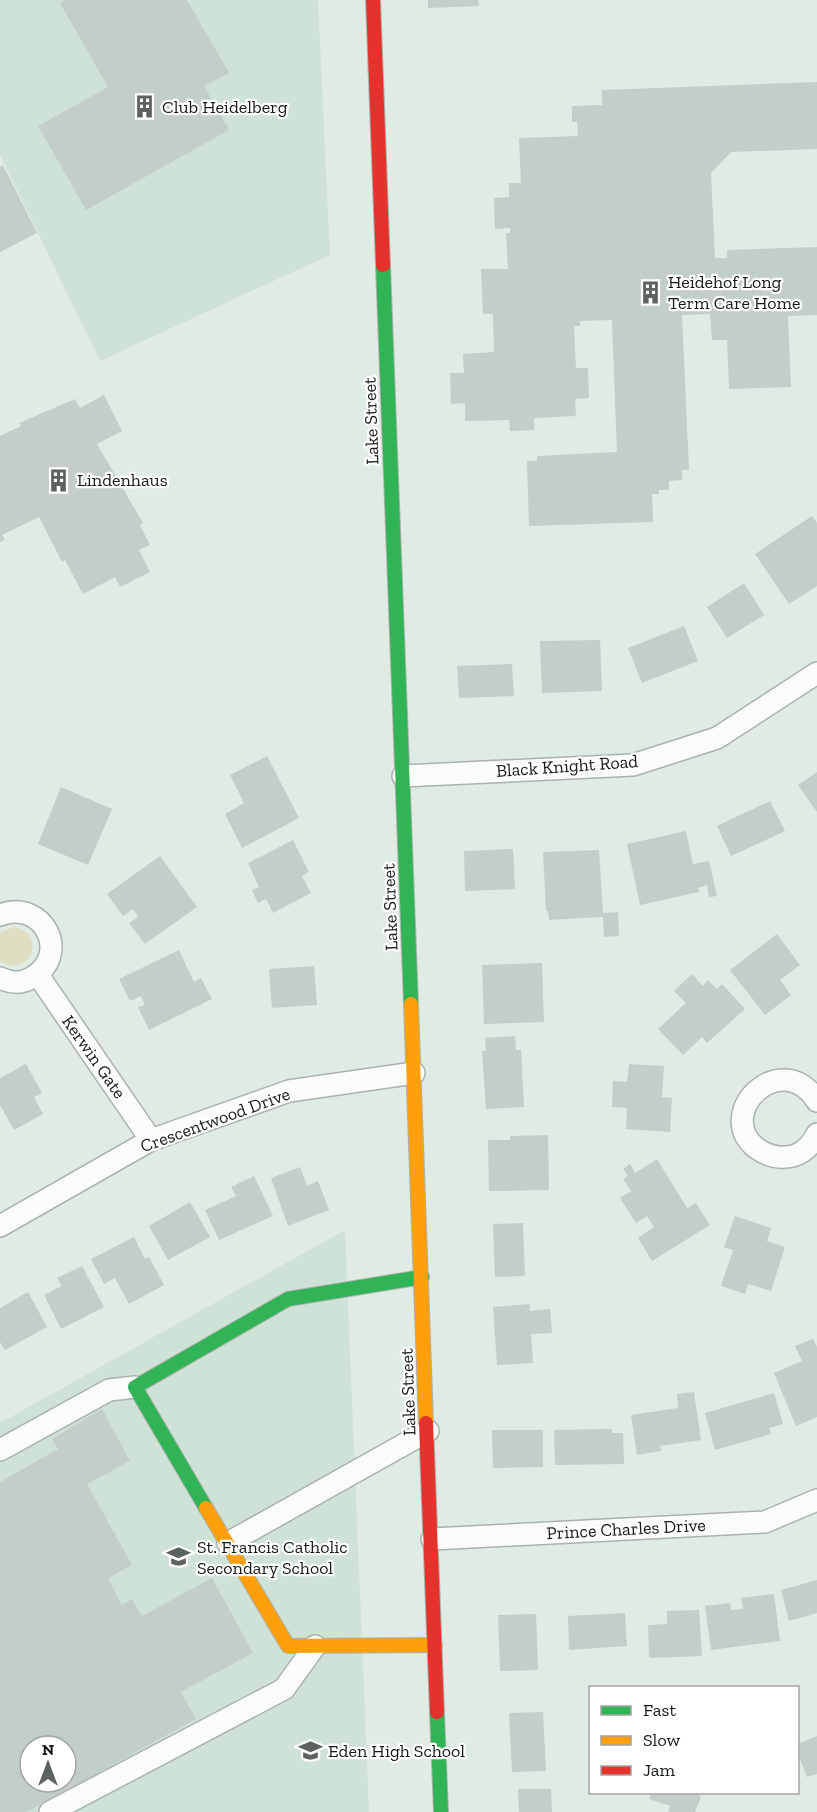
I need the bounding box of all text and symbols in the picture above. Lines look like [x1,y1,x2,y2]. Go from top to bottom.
building icon: Club Heidelberg [131,94,157,120]
place label: Club Heidelberg [162,96,288,118]
place label: Heidehof Long Term Care Home [668,271,800,314]
building icon: Heidehof Long Term Care Home [637,279,663,305]
street label: Lake Street [358,377,384,465]
building icon: Lindenhaus [46,467,72,493]
place label: Lindenhaus [77,469,168,491]
street label: Black Knight Road [495,750,639,782]
street label: Lake Street [377,863,403,951]
street label: Kerwin Gate [57,1011,131,1103]
street label: Crescentwood Drive [137,1083,293,1157]
street label: Lake Street [395,1348,421,1436]
street label: Prince Charles Drive [546,1514,706,1544]
place label: St. Francis Catholic Secondary School [197,1536,348,1579]
school or university icon: St. Francis Catholic Secondary School [166,1544,192,1570]
legend [589,1686,799,1794]
text: Fast [643,1699,676,1721]
text: Slow [643,1729,680,1751]
north arrow [18,1734,78,1794]
school or university icon: Eden High School [297,1738,323,1764]
text: N [42,1740,54,1759]
place label: Eden High School [328,1740,465,1762]
text: Jam [643,1759,675,1781]

